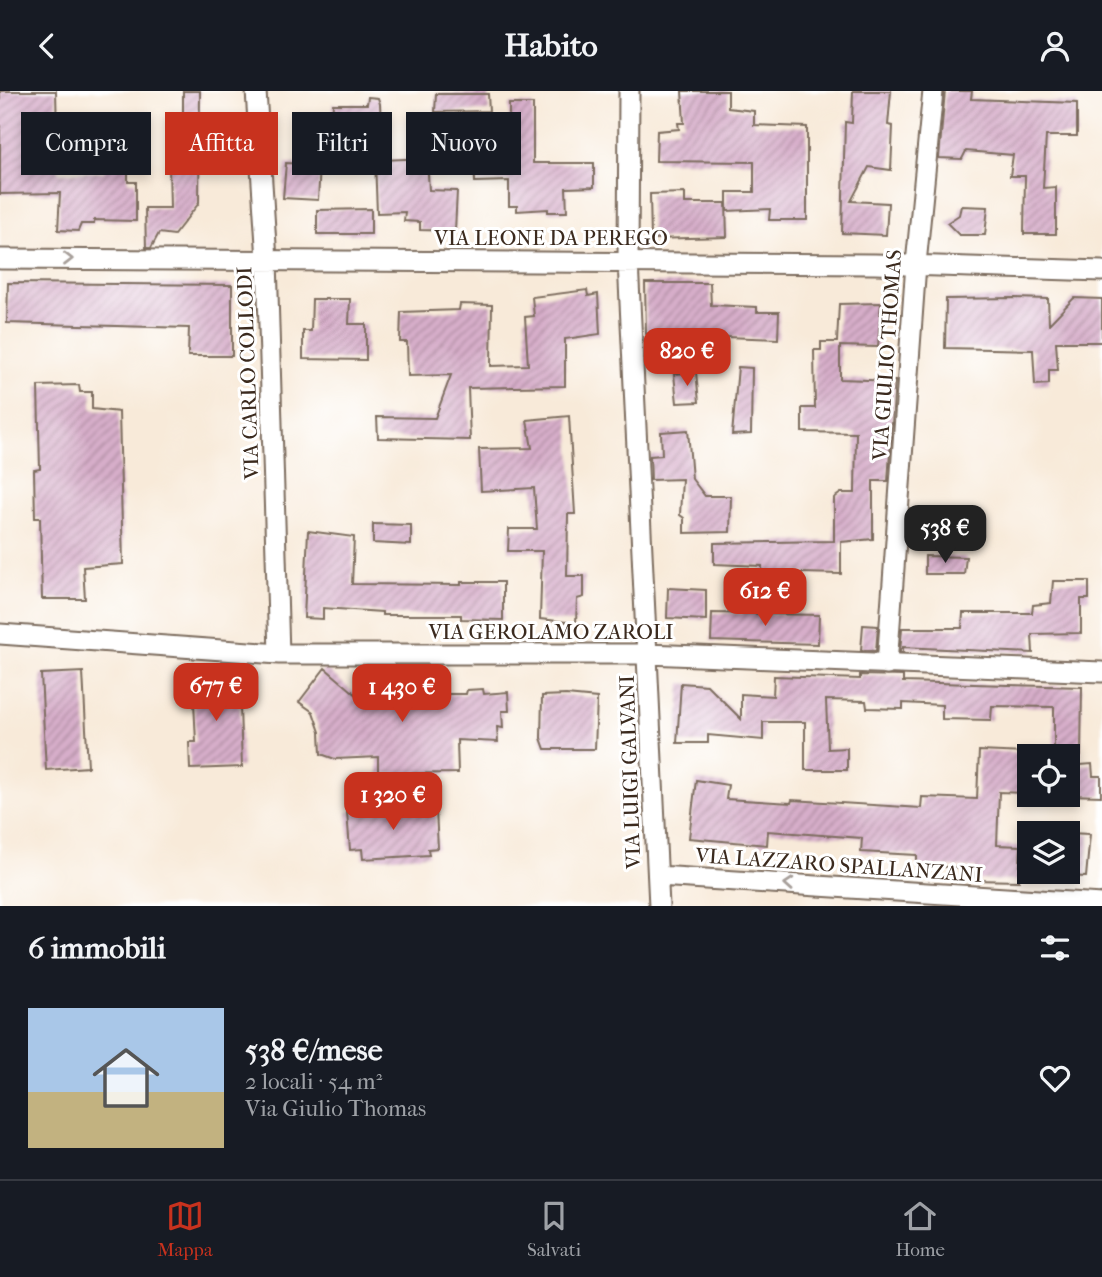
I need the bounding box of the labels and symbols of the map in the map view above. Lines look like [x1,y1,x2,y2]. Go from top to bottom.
street label: VIA LEONE DA PEREGO [433,226,668,250]
street label: VIA GIULIO THOMAS [868,249,906,462]
one-way arrow [63,251,74,267]
street label: VIA CARLO COLLODI [232,266,264,481]
pin: 820 € [638,329,736,388]
pin: 538 € [896,505,994,565]
pin: 612 € [716,568,814,628]
street label: VIA GEROLAMO ZAROLI [427,620,674,644]
pin: 677 € [167,663,265,723]
pin: 1 430 € [337,665,467,724]
street label: VIA LUIGI GALVANI [615,675,645,870]
pin: 1 320 € [328,773,458,832]
street label: VIA LAZZARO SPALLANZANI [694,843,983,887]
one-way arrow [784,877,795,892]

